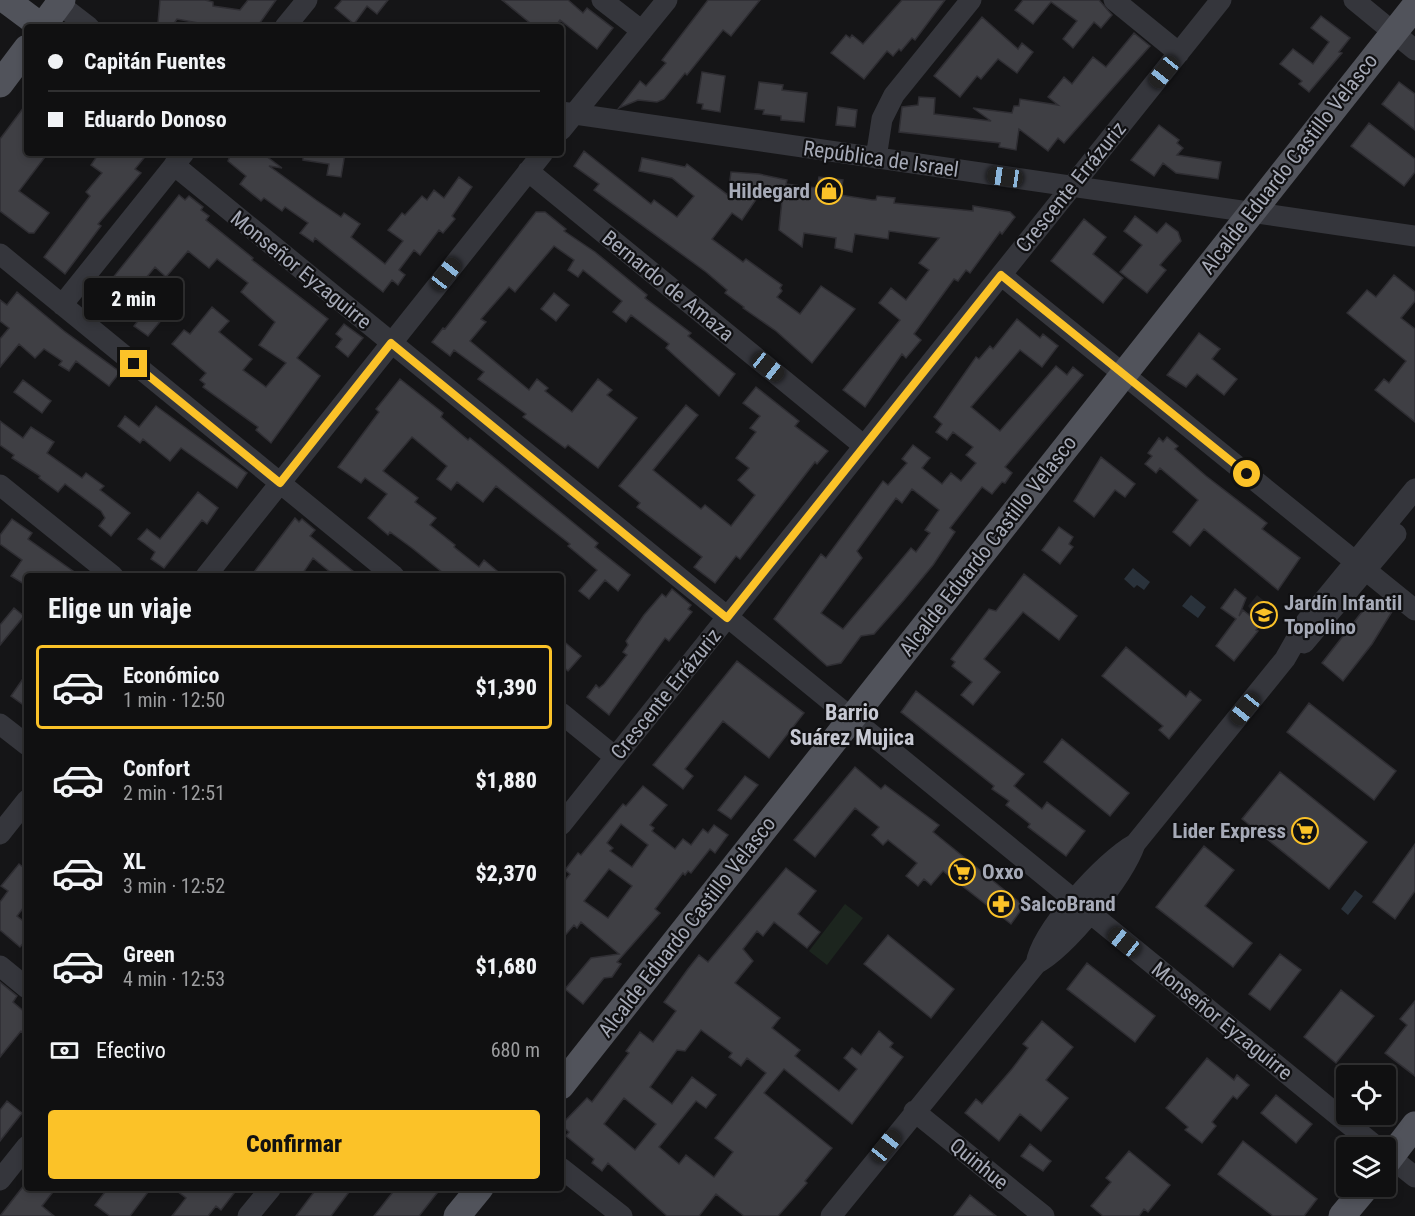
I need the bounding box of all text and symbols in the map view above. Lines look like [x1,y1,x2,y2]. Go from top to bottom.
text: Capitán Fuentes [84,49,226,74]
street label: Alcalde Eduardo Castillo Velasco [1196,49,1382,279]
car [1146,52,1182,92]
text: Eduardo Donoso [84,107,227,132]
street label: Crescente Errázuriz [1011,117,1131,257]
street label: República de Israel [802,136,960,182]
car [986,166,1024,188]
shop icon: Hildegard [814,176,844,206]
place label: Hildegard [728,179,810,203]
street label: Monseñor Eyzaguirre [226,206,376,334]
street label: Bernardo de Amaza [597,226,739,346]
car [428,254,464,294]
callout: 2 min [84,277,184,319]
text: 2 min [111,287,156,311]
car [748,349,788,385]
route end [120,350,147,377]
street label: Alcalde Eduardo Castillo Velasco [895,431,1081,661]
route start [1233,460,1260,487]
place label: Jardín Infantil Topolino [1284,591,1402,639]
text: Elige un viaje [48,593,192,625]
school or university icon: Jardín Infantil Topolino [1249,600,1279,630]
street label: Crescente Errázuriz [606,624,726,764]
icon: car [51,660,105,714]
text: Económico [123,663,219,688]
text: $1,390 [475,675,537,700]
text: 1 min · 12:50 [123,688,225,712]
car [1227,689,1263,729]
district label: Barrio Suárez Mujica [790,700,914,750]
icon: car [51,753,105,807]
text: Confort [123,756,190,781]
text: $1,880 [475,768,537,793]
text: 2 min · 12:51 [123,781,225,805]
street label: Alcalde Eduardo Castillo Velasco [594,812,780,1042]
supermarket icon: Lider Express [1290,816,1320,846]
place label: Lider Express [1172,819,1286,843]
icon: car [51,846,105,900]
text: XL [123,849,146,874]
supermarket icon: Oxxo [947,857,977,887]
place label: Oxxo [982,860,1024,884]
text: $2,370 [475,861,537,886]
text: 3 min · 12:52 [123,874,225,898]
pharmacy icon: SalcoBrand [986,889,1016,919]
place label: SalcoBrand [1020,892,1116,916]
car [1104,924,1144,960]
icon: car [51,939,105,993]
text: Green [123,942,175,967]
text: $1,680 [475,954,537,979]
street label: Monseñor Eyzaguirre [1147,957,1297,1085]
text: 4 min · 12:53 [123,967,225,991]
icon: cash [48,1034,81,1067]
text: Efectivo [96,1038,166,1063]
text: 680 m [491,1038,540,1062]
map controls [1336,1065,1396,1197]
button: locate [1336,1065,1396,1125]
button: Confirmar [48,1110,540,1179]
car [868,1126,904,1166]
street label: Quinhue [945,1133,1013,1195]
button: layers [1336,1137,1396,1197]

